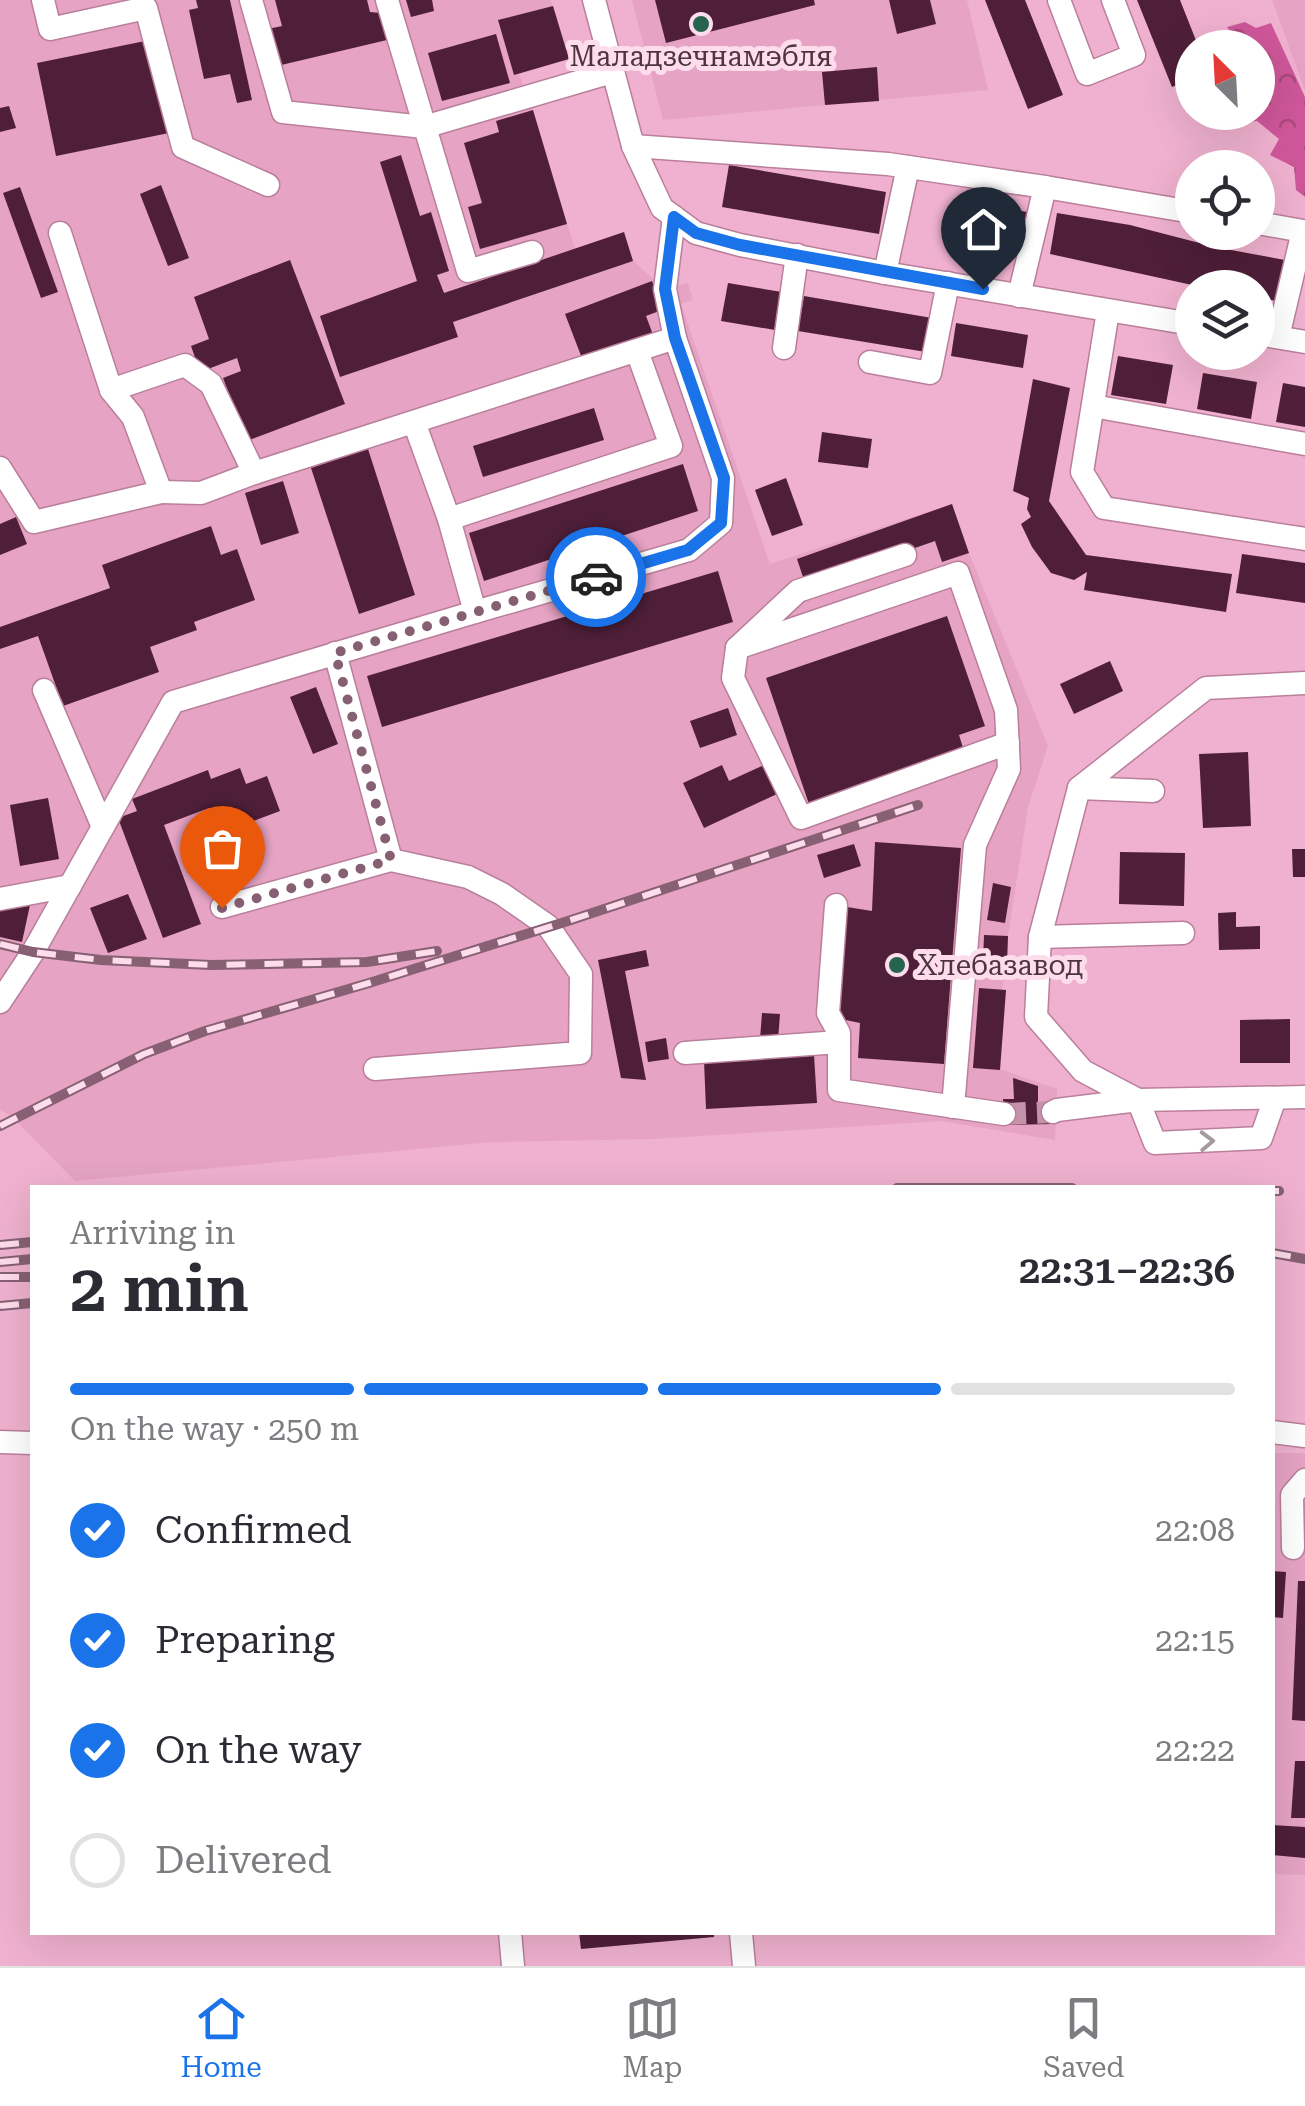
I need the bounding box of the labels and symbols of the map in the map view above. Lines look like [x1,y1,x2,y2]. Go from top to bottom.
marker: Маладзечнамэбля [690,13,712,35]
north arrow [1175,30,1275,130]
place label: Маладзечнамэбля [570,40,832,73]
pin [941,187,1026,290]
courier [546,527,646,627]
pin [180,806,265,909]
place label: Хлебазавод [917,949,1083,982]
marker: Хлебазавод [886,954,908,976]
one-way arrow [1199,1130,1215,1151]

